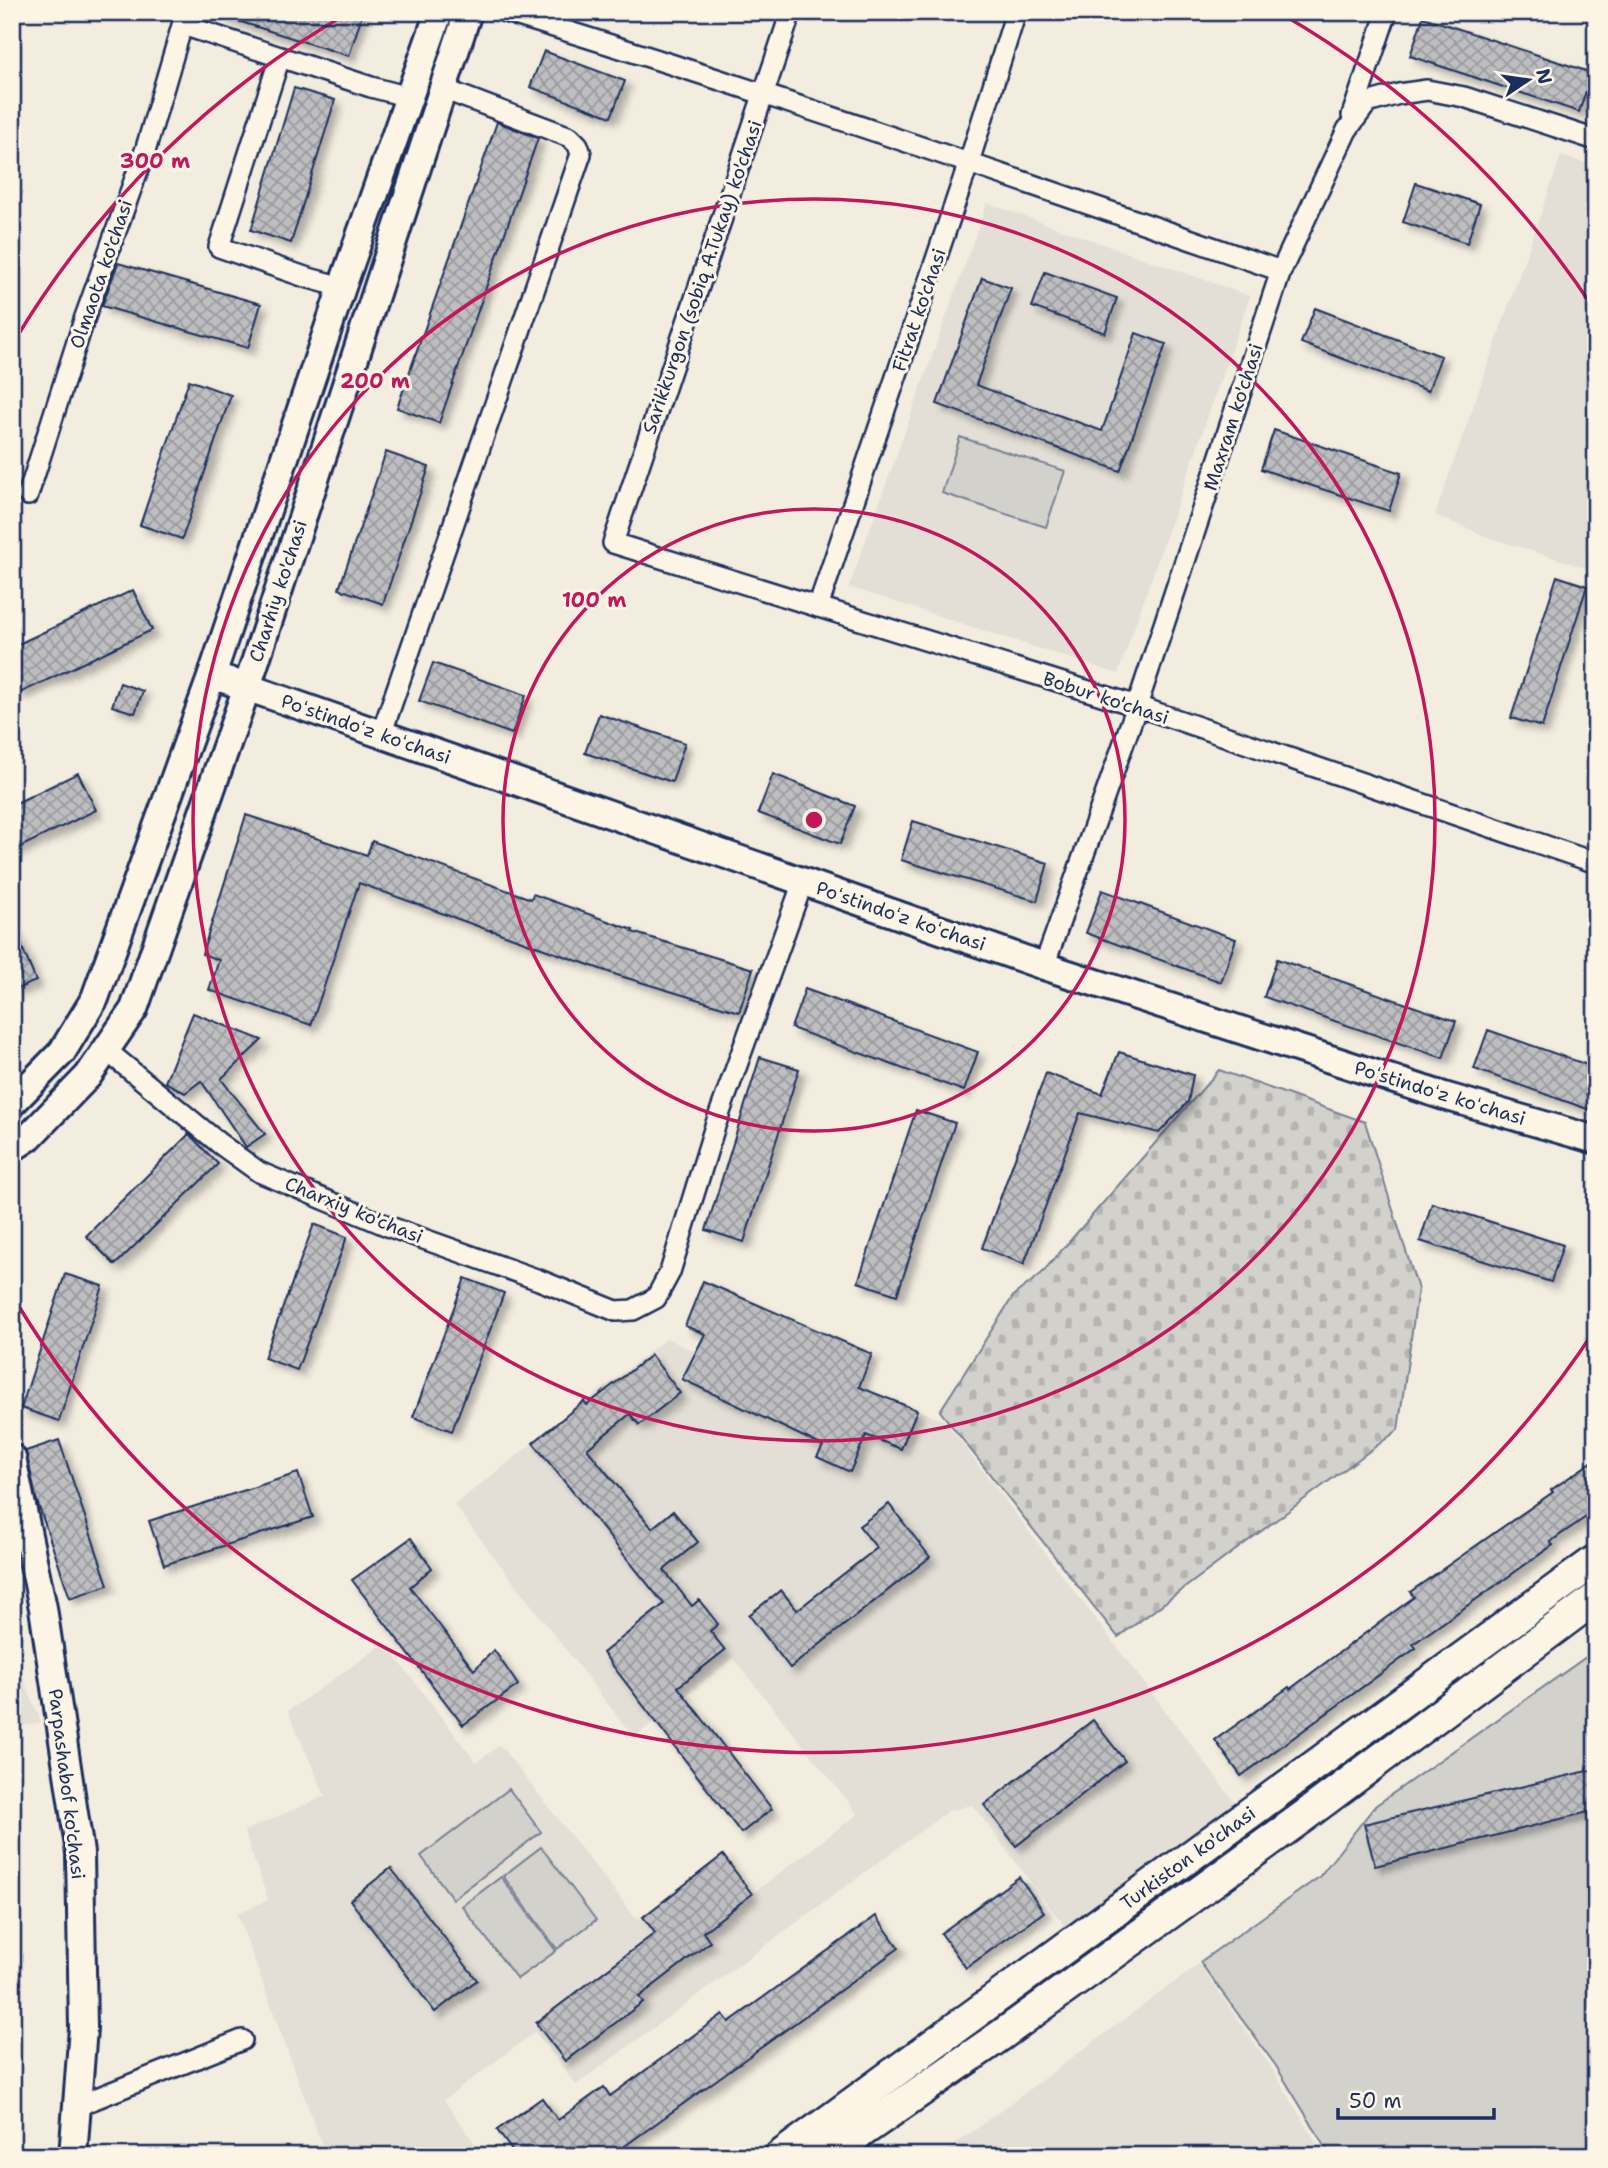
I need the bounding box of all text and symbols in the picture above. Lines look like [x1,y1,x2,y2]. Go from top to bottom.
north arrow [1492,46,1562,116]
text: N [1530,66,1558,86]
street label: Sarikkurgon (sobiq A.Tukay) ko'chasi [636,117,768,437]
text: 300 m [120,147,190,175]
street label: Olmaota ko'chasi [64,196,138,352]
street label: Fitrat ko'chasi [886,245,952,375]
street label: Maxram ko'chasi [1197,340,1269,494]
text: 200 m [340,367,410,395]
street label: Charhiy ko'chasi [243,517,313,665]
text: 100 m [562,586,626,614]
street label: Bobur ko'chasi [1040,666,1172,730]
street label: Poʻstindoʻz koʻchasi [278,688,454,770]
centre of rings [802,808,826,832]
street label: Poʻstindoʻz koʻchasi [813,875,989,957]
street label: Poʻstindoʻz koʻchasi [1351,1055,1529,1131]
street label: Charxiy ko'chasi [281,1171,427,1249]
street label: Parpashabof ko'chasi [43,1687,91,1881]
street label: Turkiston ko'chasi [1115,1800,1261,1916]
scale bar [1338,2077,1494,2121]
text: 50 m [1349,2087,1402,2115]

